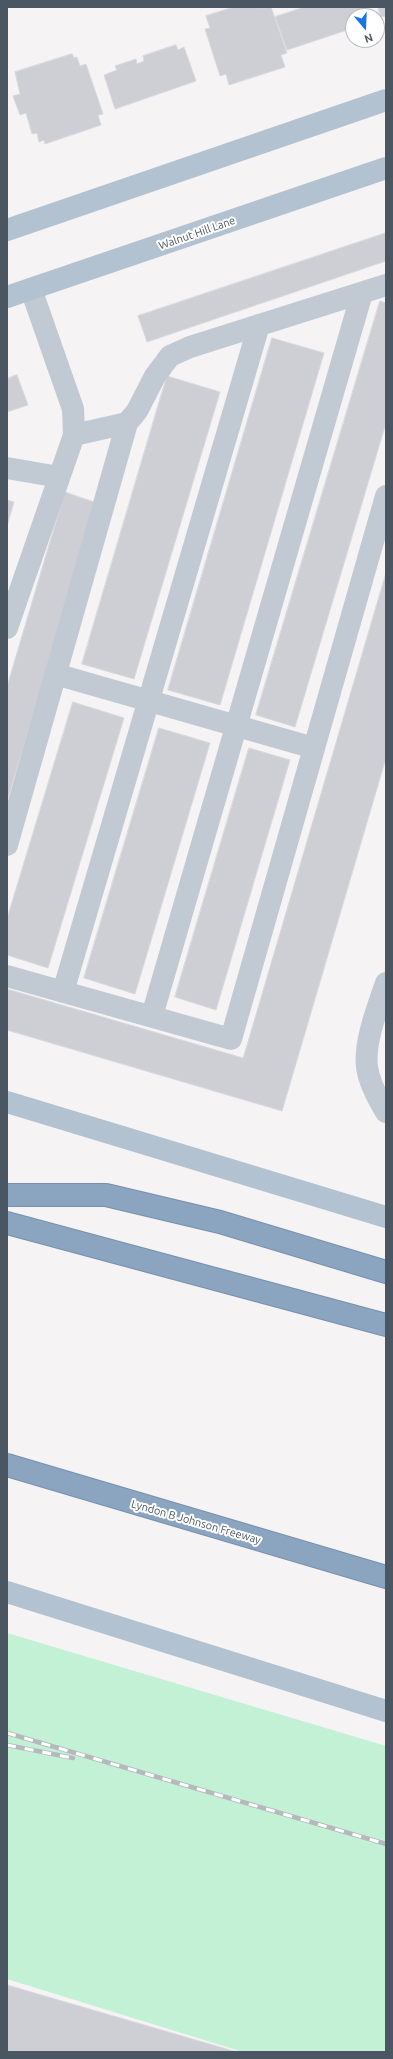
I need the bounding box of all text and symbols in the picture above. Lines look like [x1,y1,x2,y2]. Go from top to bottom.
north arrow [345,8,385,48]
text: N [363,31,374,45]
street label: Walnut Hill Lane [157,214,237,252]
street label: Lyndon B Johnson Freeway [130,1497,262,1547]

